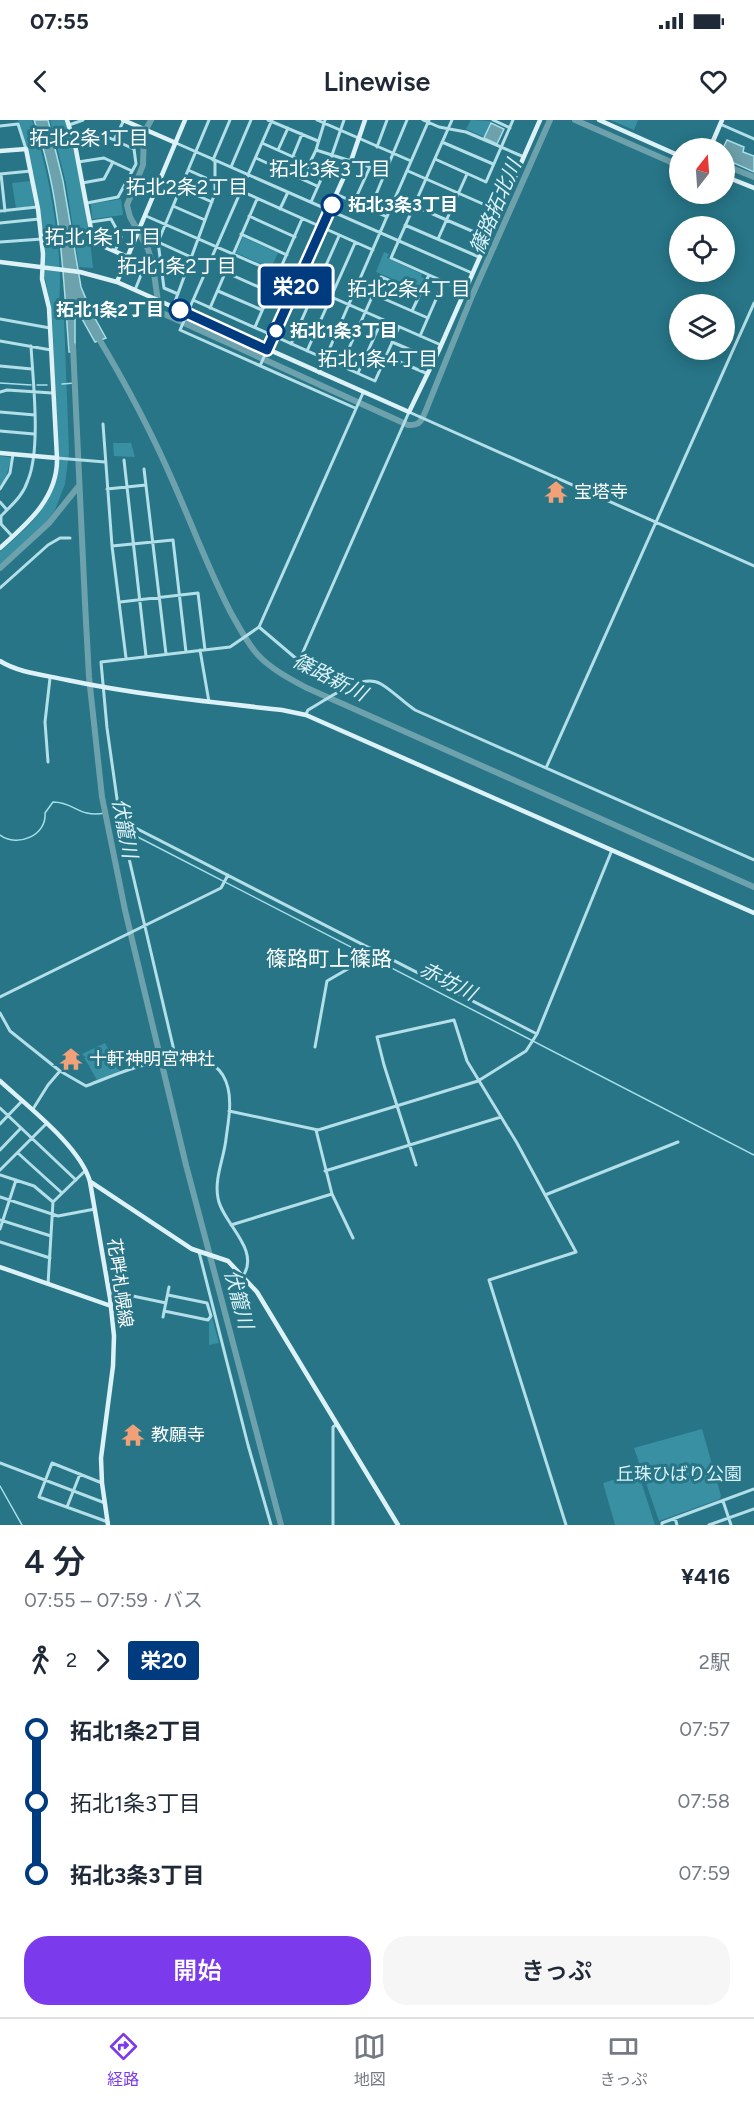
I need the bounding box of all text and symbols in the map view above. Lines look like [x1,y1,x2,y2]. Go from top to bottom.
text: 07:55 [30,8,89,35]
icon: back [24,65,57,98]
text: Linewise [324,65,430,98]
icon: heart [697,65,730,98]
district label: 拓北2条1丁目 [29,126,149,150]
north arrow [669,138,735,204]
map controls [669,138,735,360]
water label: 篠路拓北川 [464,154,526,258]
district label: 拓北3条3丁目 [269,157,391,181]
district label: 拓北2条2丁目 [126,175,248,199]
marker: 拓北3条3丁目 [321,194,343,216]
place label: 拓北3条3丁目 [348,194,458,216]
button: locate [669,216,735,282]
district label: 拓北1条1丁目 [45,225,161,249]
district label: 拓北1条2丁目 [117,254,237,278]
line badge: 栄20 [262,266,330,306]
text: 栄20 [273,274,319,299]
district label: 拓北2条4丁目 [347,277,471,301]
button: layers [669,294,735,360]
place label: 拓北1条2丁目 [56,299,164,321]
marker: 拓北1条2丁目 [169,299,191,321]
place label: 拓北1条3丁目 [290,320,398,342]
marker: 拓北1条3丁目 [267,322,285,340]
district label: 拓北1条4丁目 [318,347,438,371]
temple icon: 宝塔寺 [543,479,569,505]
place label: 宝塔寺 [574,481,628,503]
water label: 篠路新川 [289,648,373,707]
water label: 伏籠川 [107,796,143,862]
district label: 篠路町上篠路 [266,946,392,971]
water label: 赤坊川 [416,957,482,1006]
temple icon: 十軒神明宮神社 [58,1046,84,1072]
place label: 十軒神明宮神社 [89,1048,215,1070]
street label: 花畔札幌線 [103,1237,137,1329]
water label: 伏籠川 [220,1267,259,1333]
temple icon: 教願寺 [120,1422,146,1448]
place label: 教願寺 [151,1424,205,1446]
park label: 丘珠ひばり公園 [616,1463,742,1485]
text: 4 分 [24,1542,86,1581]
text: ¥416 [681,1563,730,1590]
text: 07:55 – 07:59 · バス [24,1588,203,1612]
icon: walk [24,1644,57,1677]
icon: forward [86,1644,119,1677]
text: 2 [66,1648,77,1672]
text: 栄20 [140,1648,187,1673]
text: 2駅 [699,1650,730,1674]
text: 07:57 [679,1717,730,1741]
text: 拓北1条2丁目 [70,1718,202,1745]
text: 07:58 [678,1789,730,1813]
text: 拓北1条3丁目 [70,1790,201,1817]
text: 07:59 [679,1861,730,1885]
text: 拓北3条3丁目 [70,1862,204,1889]
button: 開始 [24,1936,371,2005]
button: きっぷ [383,1936,730,2005]
tab: 経路 [107,2030,140,2090]
tab: 地図 [353,2030,386,2090]
tab: きっぷ [600,2030,647,2090]

